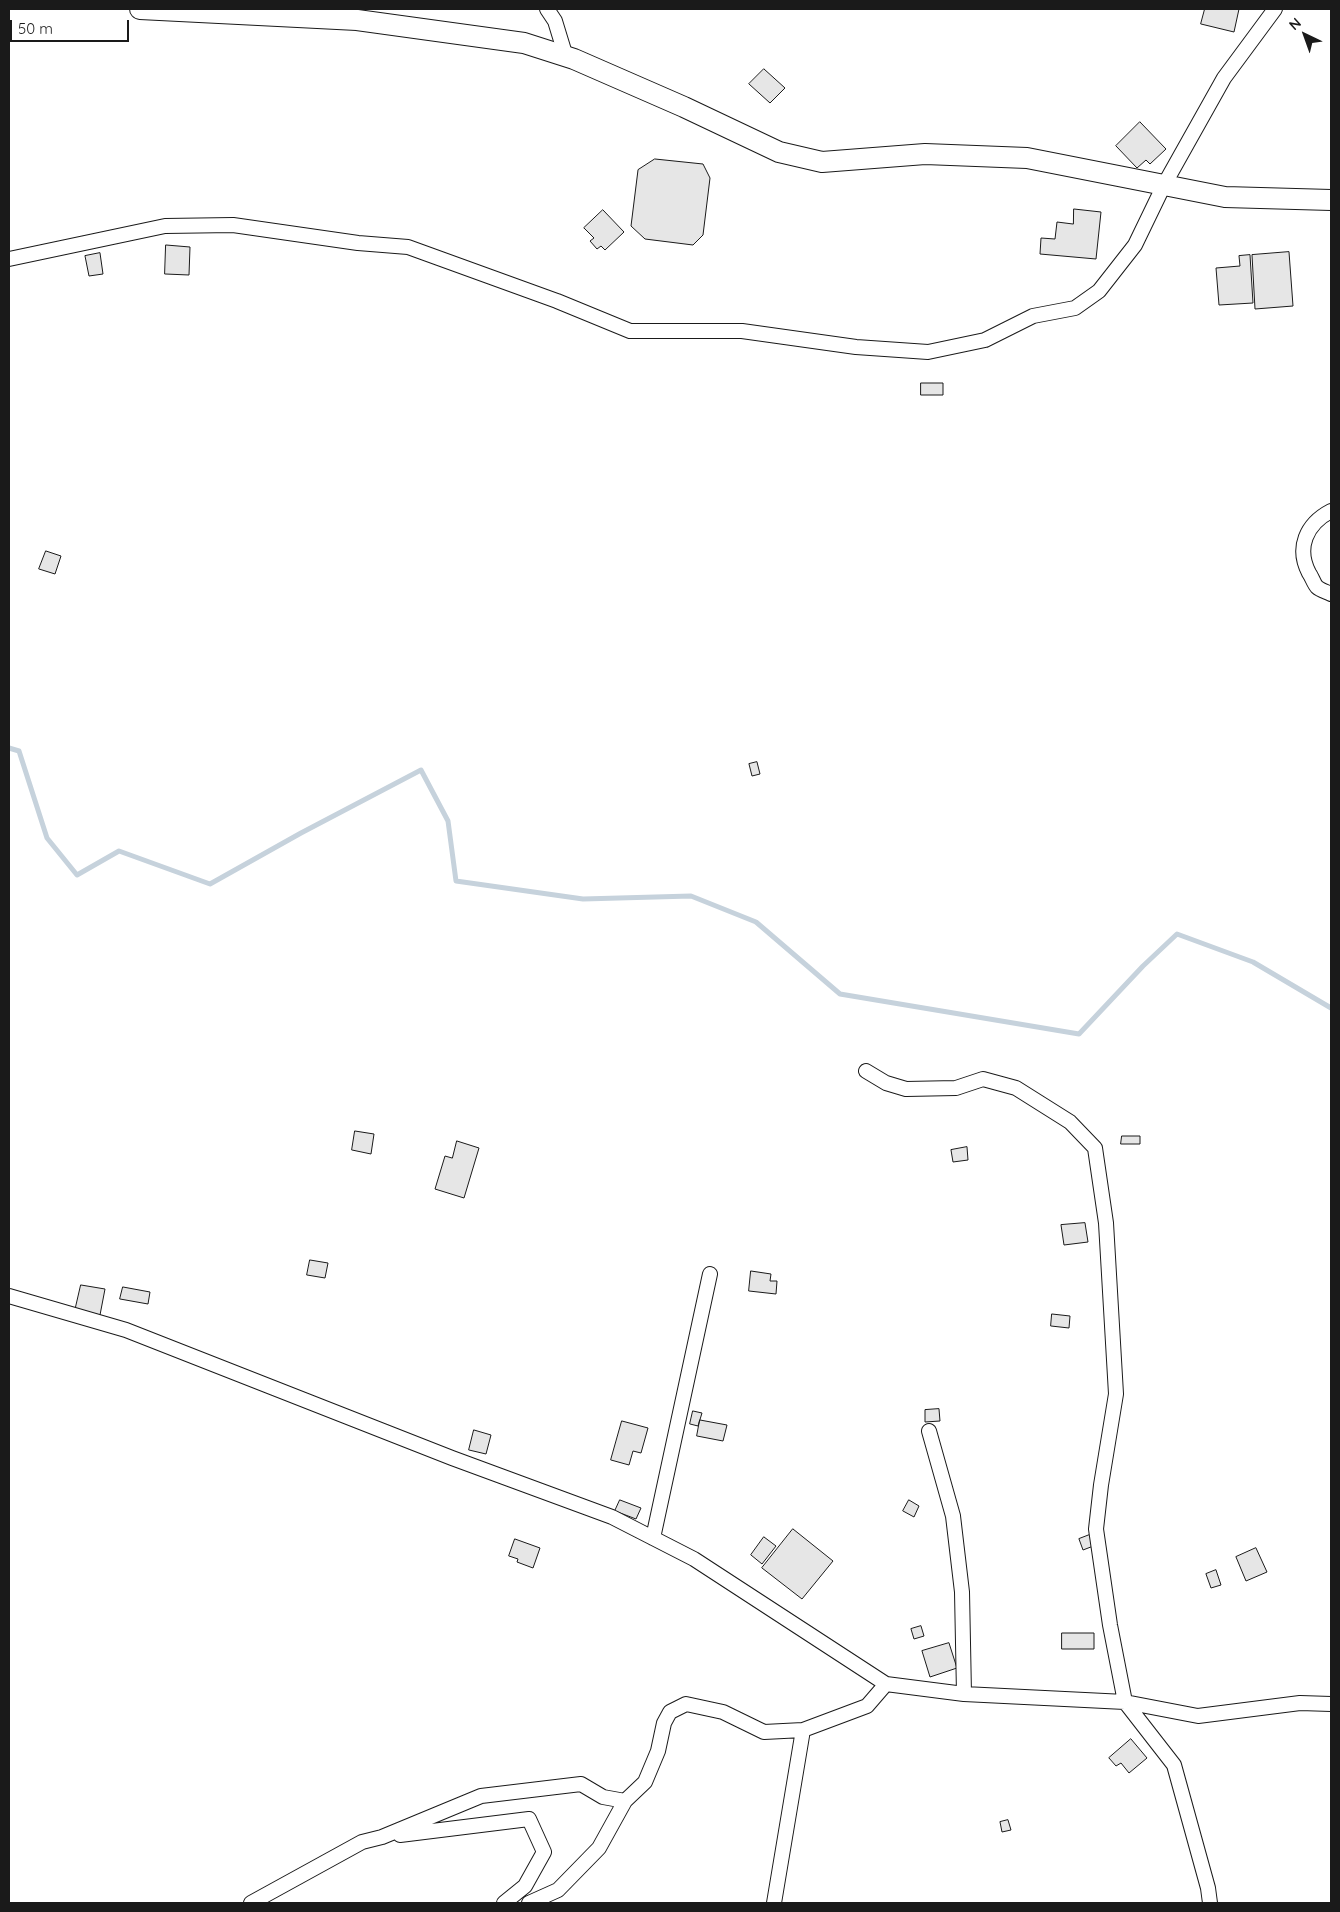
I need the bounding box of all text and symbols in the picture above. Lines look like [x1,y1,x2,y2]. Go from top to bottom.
scale bar [12,10,131,42]
north arrow [1280,10,1330,60]
text: N [1285,14,1305,34]
text: 50 m [18,19,53,38]

